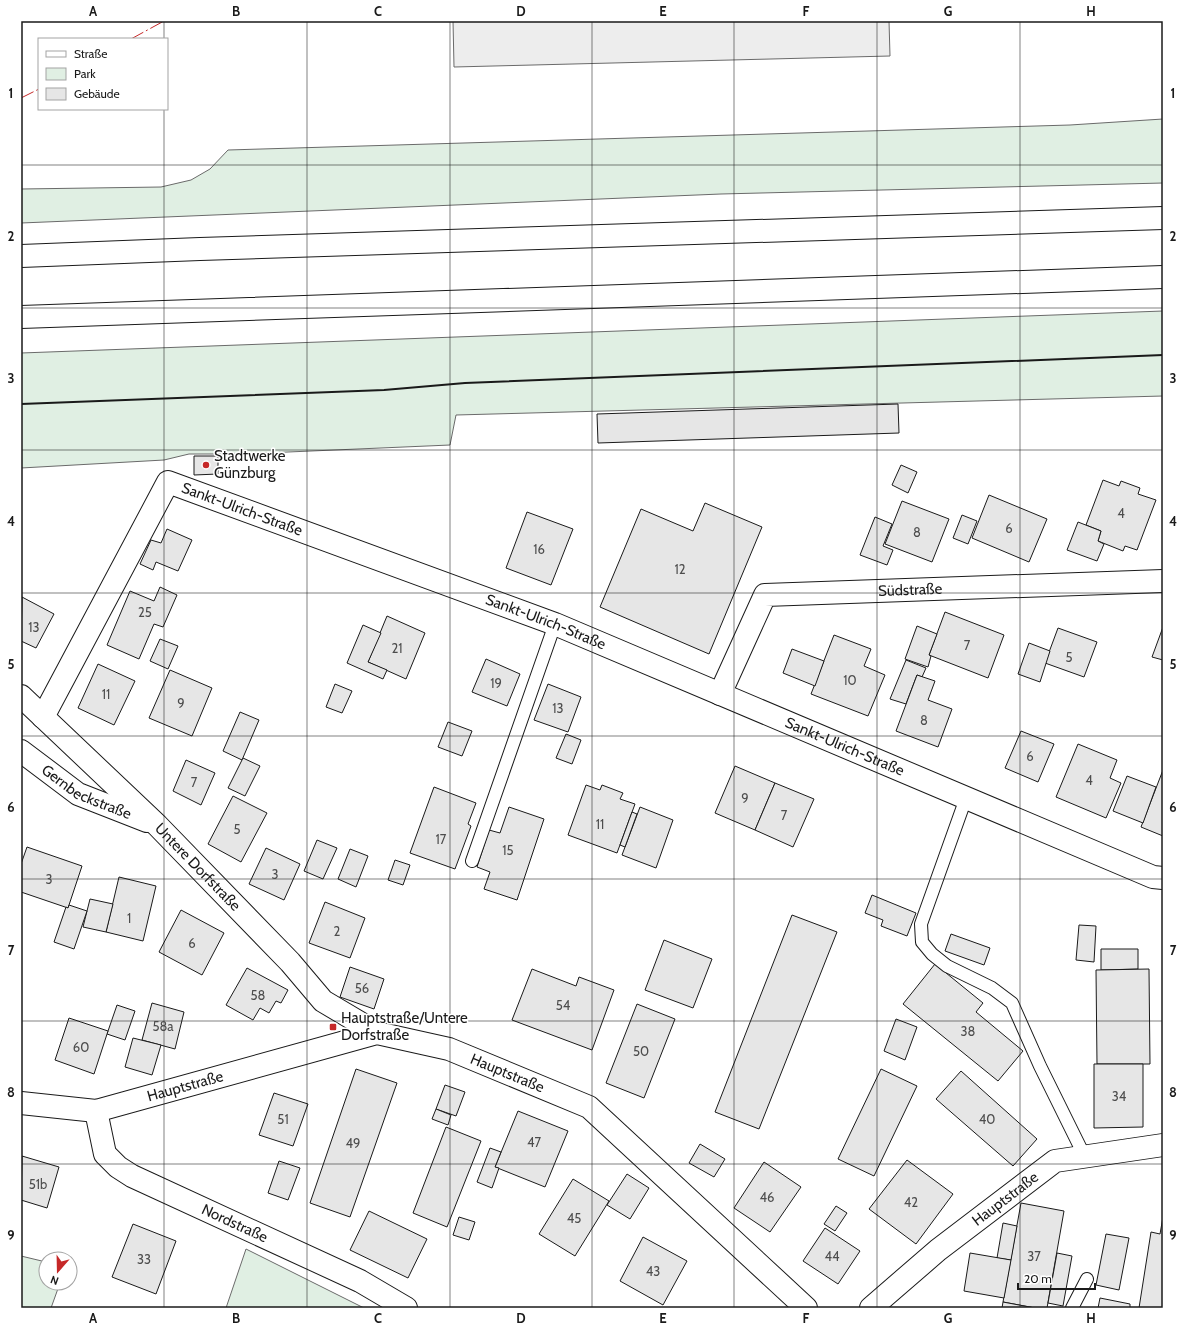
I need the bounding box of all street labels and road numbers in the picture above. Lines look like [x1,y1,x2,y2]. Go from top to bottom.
street label: Sankt-Ulrich-Straße [179,479,305,540]
street label: Südstraße [878,580,943,600]
street label: Sankt-Ulrich-Straße [483,590,609,654]
street label: Sankt-Ulrich-Straße [782,713,907,780]
street label: Gernbeckstraße [38,761,134,823]
street label: Untere Dorfstraße [151,819,245,915]
street label: Hauptstraße [468,1050,547,1097]
street label: Hauptstraße [145,1067,226,1105]
street label: Hauptstraße [969,1168,1042,1230]
street label: Nordstraße [199,1200,271,1246]

